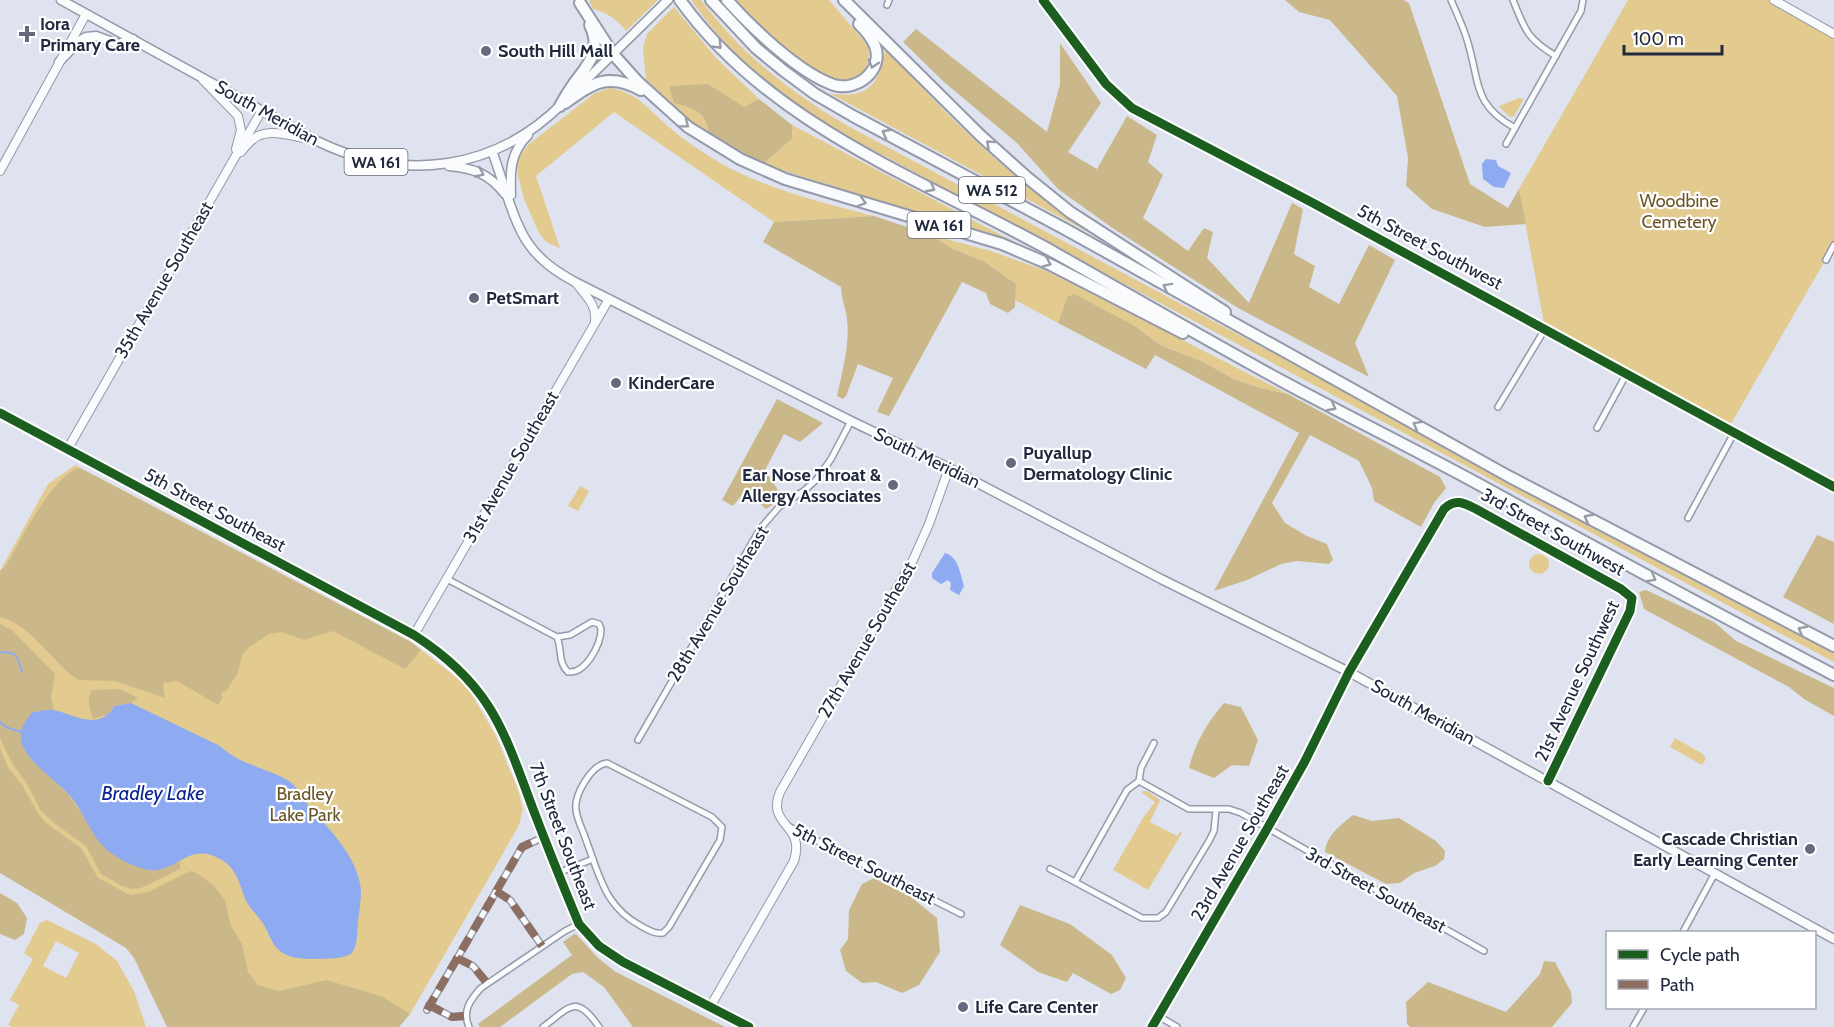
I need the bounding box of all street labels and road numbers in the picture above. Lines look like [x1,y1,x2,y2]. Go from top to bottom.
street label: South Meridian [211,75,323,151]
road number: WA 161 [344,149,407,175]
road number: WA 512 [959,177,1025,203]
street label: 35th Avenue Southeast [110,198,218,362]
street label: 5th Street Southwest [1354,199,1506,295]
road number: WA 161 [908,212,970,238]
street label: 31st Avenue Southeast [459,387,563,547]
street label: South Meridian [870,423,984,493]
street label: 5th Street Southeast [141,463,289,557]
street label: 3rd Street Southwest [1477,483,1629,581]
street label: 28th Avenue Southeast [663,522,773,686]
street label: 27th Avenue Southeast [813,558,921,722]
street label: 21st Avenue Southwest [1530,597,1624,765]
street label: South Meridian [1367,674,1479,750]
street label: 7th Street Southeast [525,759,601,913]
street label: 23rd Avenue Southeast [1186,761,1294,925]
street label: 5th Street Southeast [789,819,939,909]
street label: 3rd Street Southeast [1302,842,1450,938]

